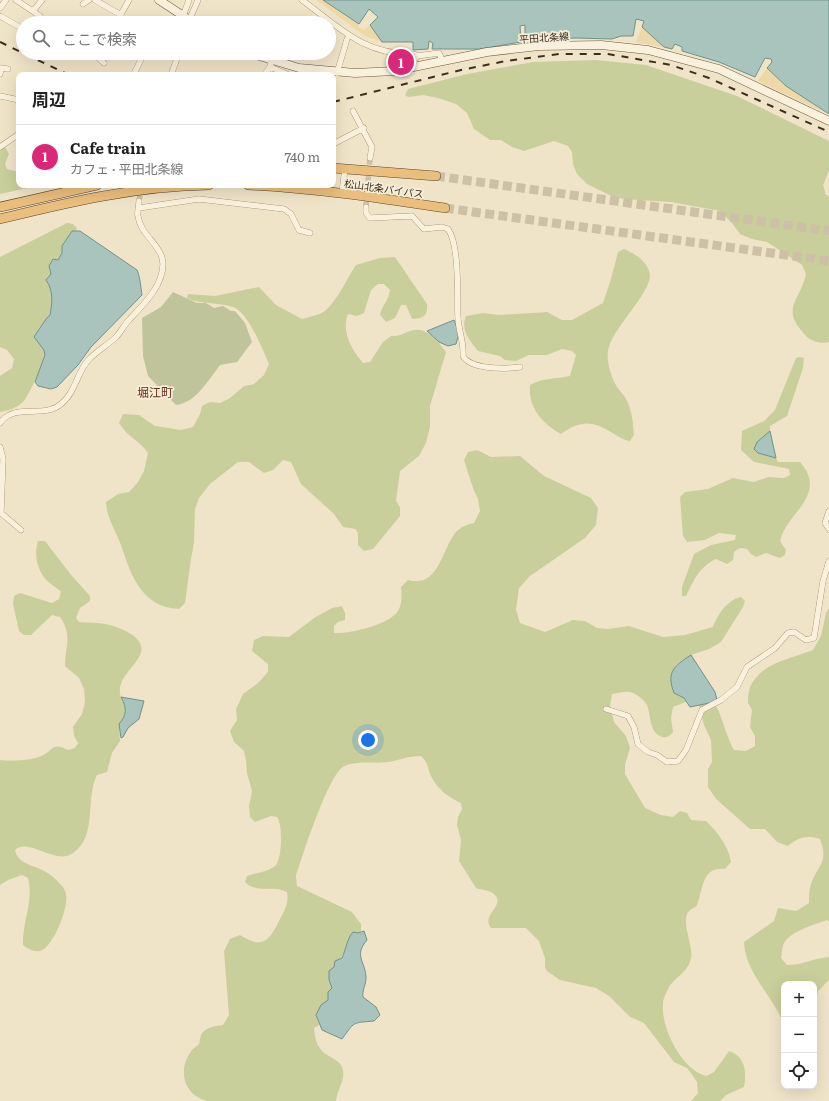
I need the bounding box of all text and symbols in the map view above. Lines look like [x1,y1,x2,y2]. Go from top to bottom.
search box [16,16,336,60]
icon: search [30,27,52,49]
text: ここで検索 [62,27,137,50]
street label: 平田北条線 [519,28,569,46]
pin: 1 [388,47,414,77]
text: 周辺 [32,86,66,111]
text: Cafe train [70,136,146,159]
text: 1 [42,147,48,166]
text: 740 m [284,147,320,166]
text: カフェ · 平田北条線 [70,159,184,178]
street label: 松山北条バイパス [343,175,425,201]
district label: 堀江町 [137,383,173,401]
your location [358,730,378,750]
map controls [781,981,817,1089]
button: + [781,981,817,1017]
button: − [781,1017,817,1053]
button: locate [781,1053,817,1089]

